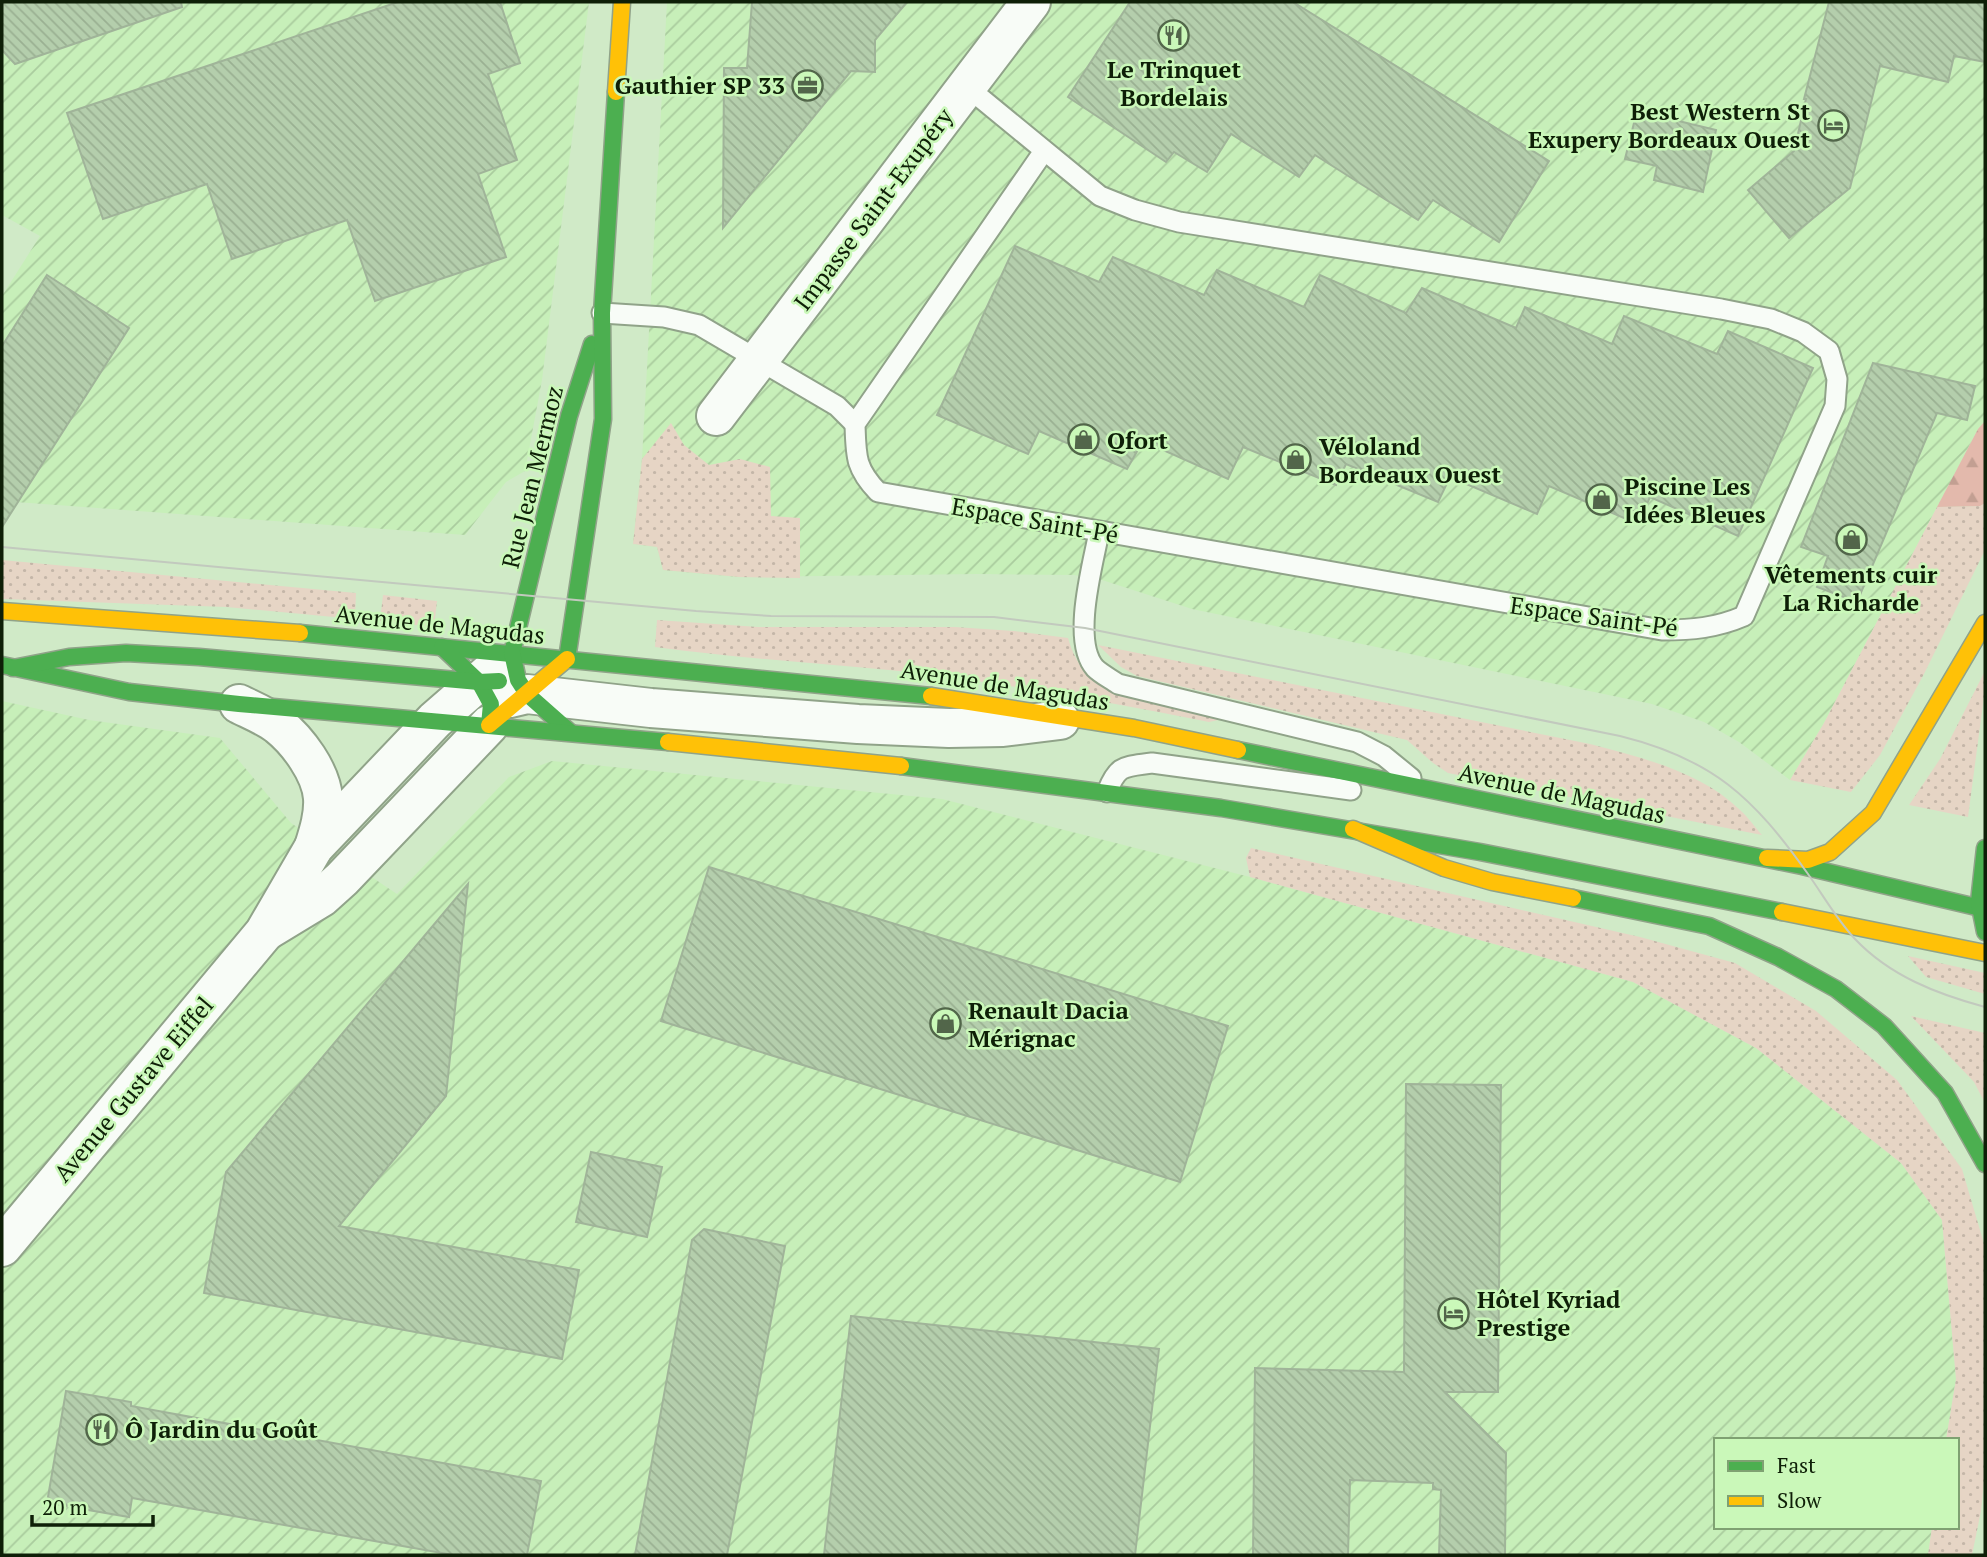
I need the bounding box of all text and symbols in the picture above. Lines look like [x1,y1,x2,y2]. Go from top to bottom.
restaurant icon: Le Trinquet Bordelais [1157,18,1191,52]
place label: Le Trinquet Bordelais [1107,53,1241,113]
office icon: Gauthier SP 33 [791,68,825,102]
place label: Gauthier SP 33 [615,69,785,101]
place label: Best Western St Exupery Bordeaux Ouest [1528,95,1810,155]
street label: Impasse Saint-Exupéry [786,101,960,317]
hotel icon: Best Western St Exupery Bordeaux Ouest [1816,108,1850,142]
street label: Rue Jean Mermoz [494,382,570,572]
shop icon: Qfort [1067,423,1101,457]
place label: Qfort [1107,424,1168,456]
place label: Véloland Bordeaux Ouest [1319,430,1501,490]
shop icon: Véloland Bordeaux Ouest [1279,443,1313,477]
place label: Piscine Les Idées Bleues [1624,470,1766,530]
shop icon: Piscine Les Idées Bleues [1584,483,1618,517]
street label: Espace Saint-Pé [949,490,1121,550]
shop icon: Vêtements cuir La Richarde [1834,523,1868,557]
place label: Vêtements cuir La Richarde [1765,558,1938,618]
street label: Espace Saint-Pé [1508,588,1680,644]
street label: Avenue de Magudas [334,597,546,651]
street label: Avenue de Magudas [898,653,1112,717]
street label: Avenue de Magudas [1456,755,1668,831]
street label: Avenue Gustave Eiffel [46,990,220,1188]
place label: Renault Dacia Mérignac [968,994,1129,1054]
shop icon: Renault Dacia Mérignac [928,1007,962,1041]
place label: Hôtel Kyriad Prestige [1477,1283,1621,1343]
hotel icon: Hôtel Kyriad Prestige [1437,1296,1471,1330]
restaurant icon: Ô Jardin du Goût [85,1412,119,1446]
place label: Ô Jardin du Goût [125,1413,318,1445]
legend [1714,1438,1959,1529]
text: Fast [1777,1451,1816,1479]
scale bar [32,1484,152,1528]
text: Slow [1777,1486,1822,1514]
text: 20 m [42,1493,88,1521]

